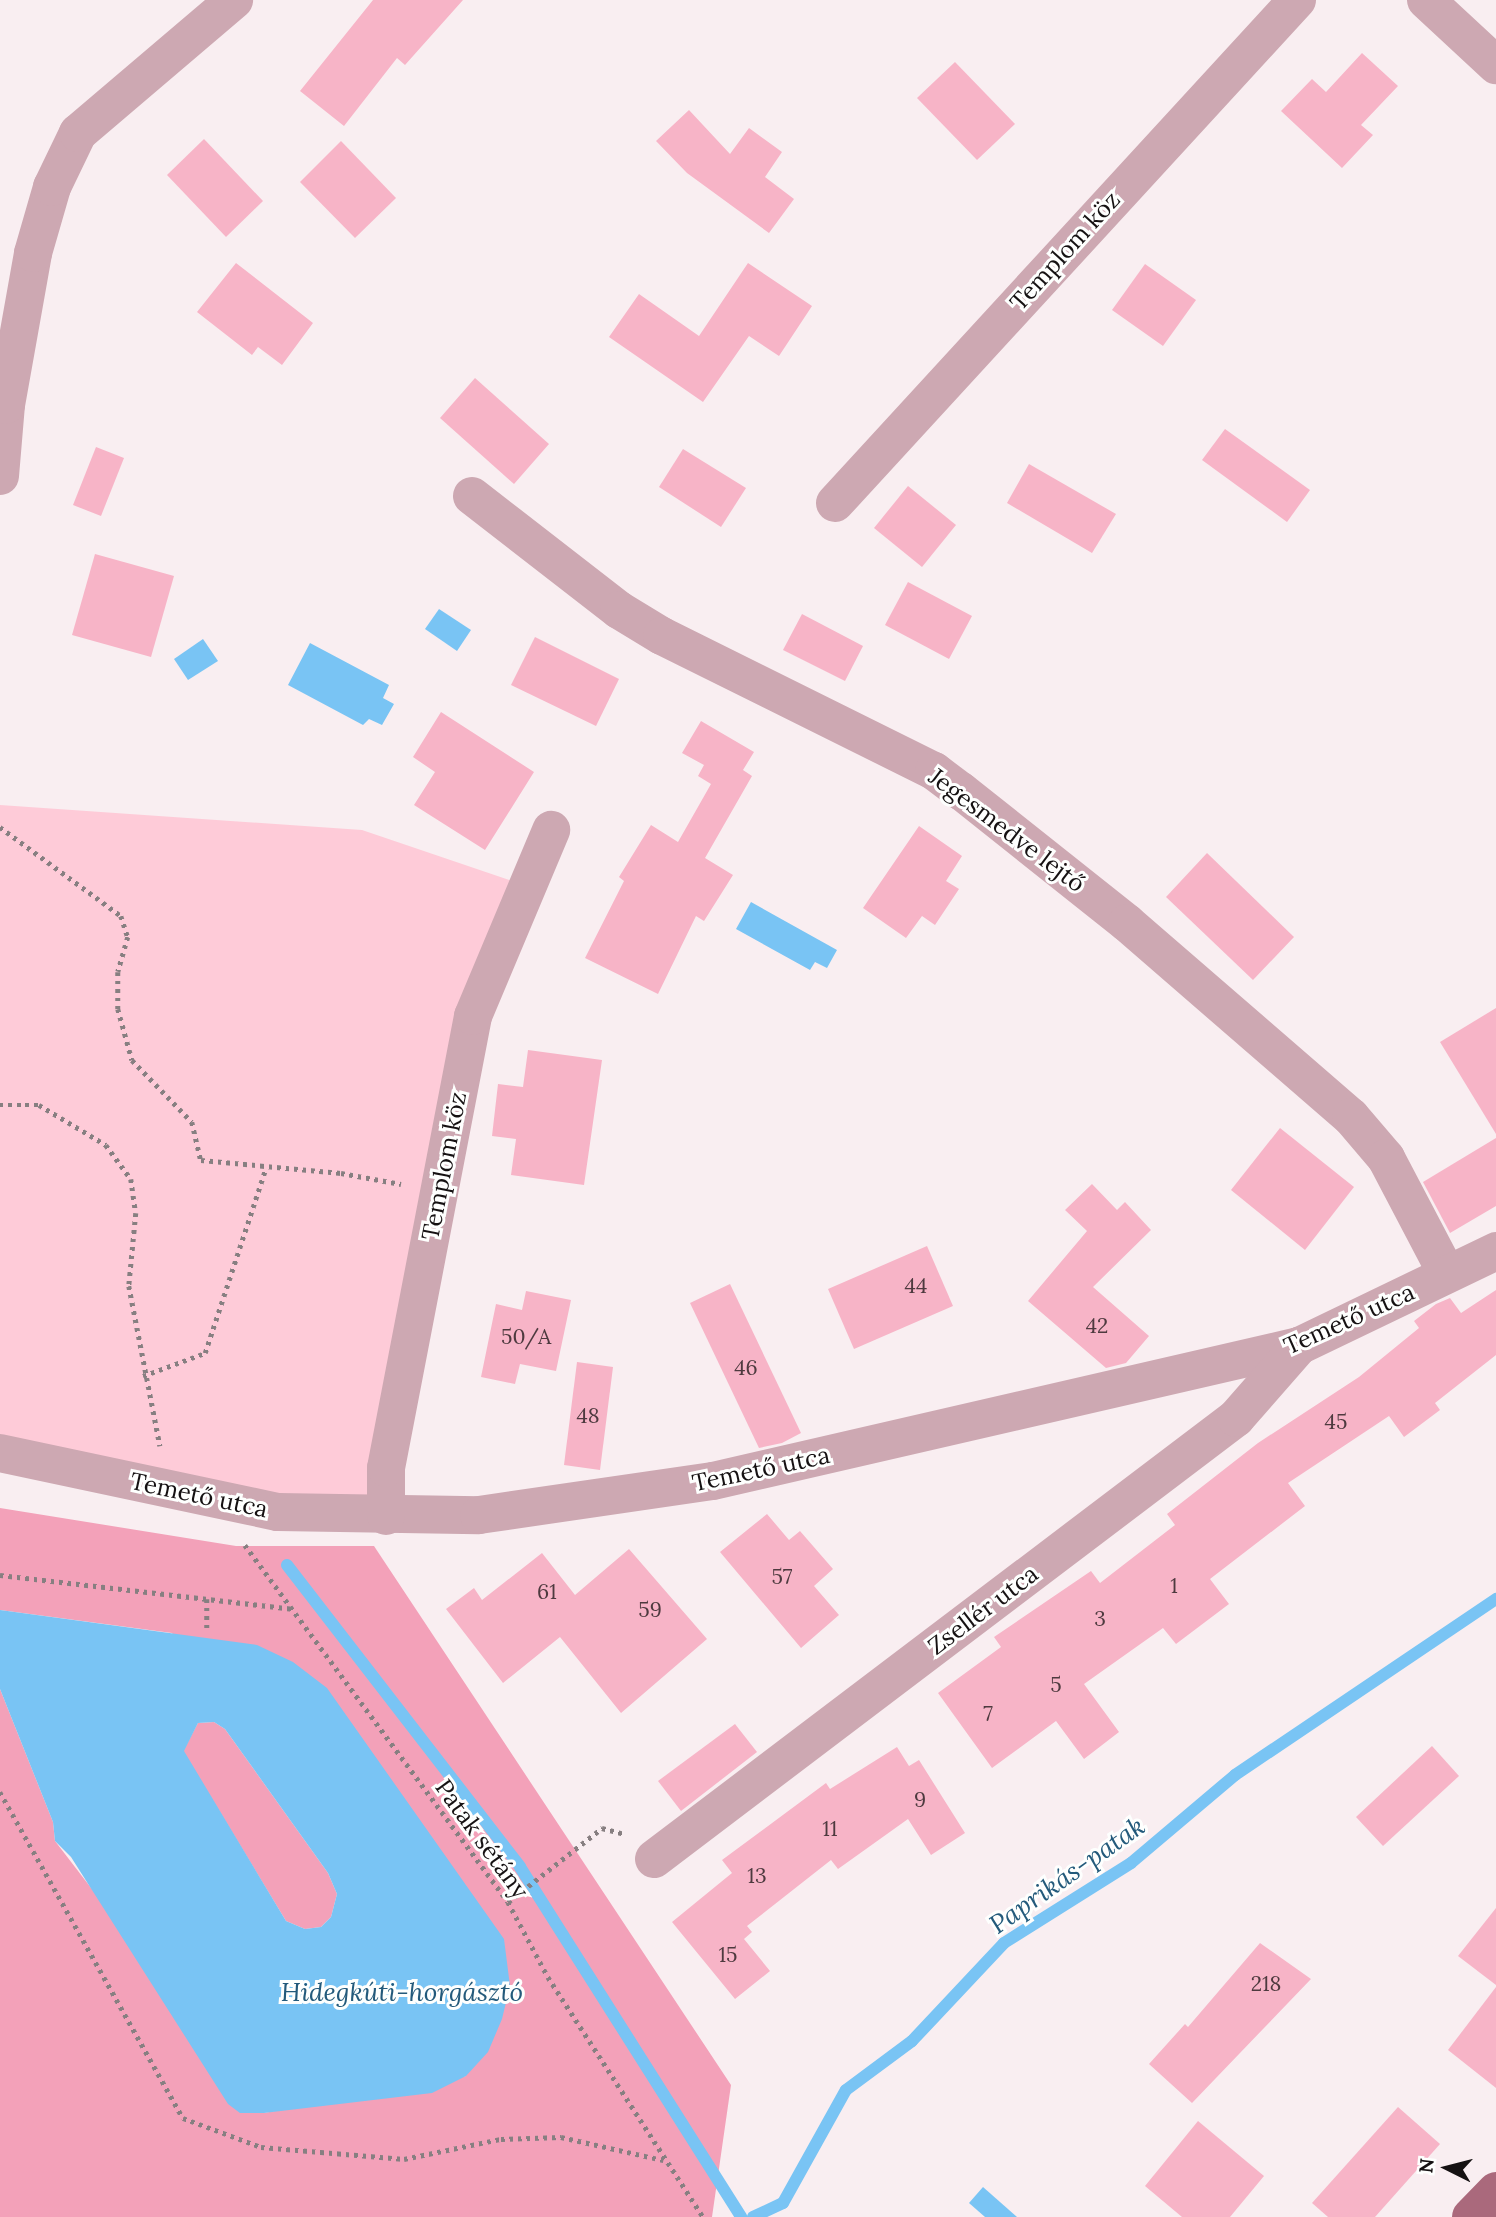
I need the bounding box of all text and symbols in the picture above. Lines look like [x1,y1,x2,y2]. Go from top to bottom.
street label: Templom köz [1004,186,1126,316]
street label: Jegesmedve lejtő [923,762,1091,898]
street label: Templom köz [416,1089,472,1243]
house number: 44 [905,1273,927,1299]
street label: Temető utca [1279,1277,1419,1361]
house number: 42 [1086,1313,1108,1339]
house number: 50/A [501,1324,551,1350]
house number: 46 [734,1355,758,1381]
house number: 48 [576,1403,600,1429]
house number: 45 [1325,1409,1347,1435]
street label: Temető utca [690,1440,832,1498]
street label: Temető utca [128,1466,270,1524]
street label: Zsellér utca [922,1559,1044,1661]
house number: 57 [771,1564,793,1590]
house number: 1 [1170,1573,1178,1599]
house number: 61 [537,1579,557,1605]
house number: 59 [638,1597,662,1623]
house number: 3 [1094,1606,1106,1632]
house number: 5 [1050,1672,1062,1698]
house number: 7 [983,1701,993,1727]
street label: Patak sétány [429,1774,535,1904]
house number: 9 [914,1787,926,1813]
water label: Paprikás-patak [983,1810,1151,1940]
house number: 11 [822,1816,838,1842]
house number: 13 [747,1863,767,1889]
house number: 15 [718,1942,738,1968]
house number: 218 [1251,1971,1281,1997]
water label: Hidegkúti-horgásztó [281,1976,523,2008]
north arrow [1412,2133,1482,2203]
text: N [1413,2157,1439,2174]

